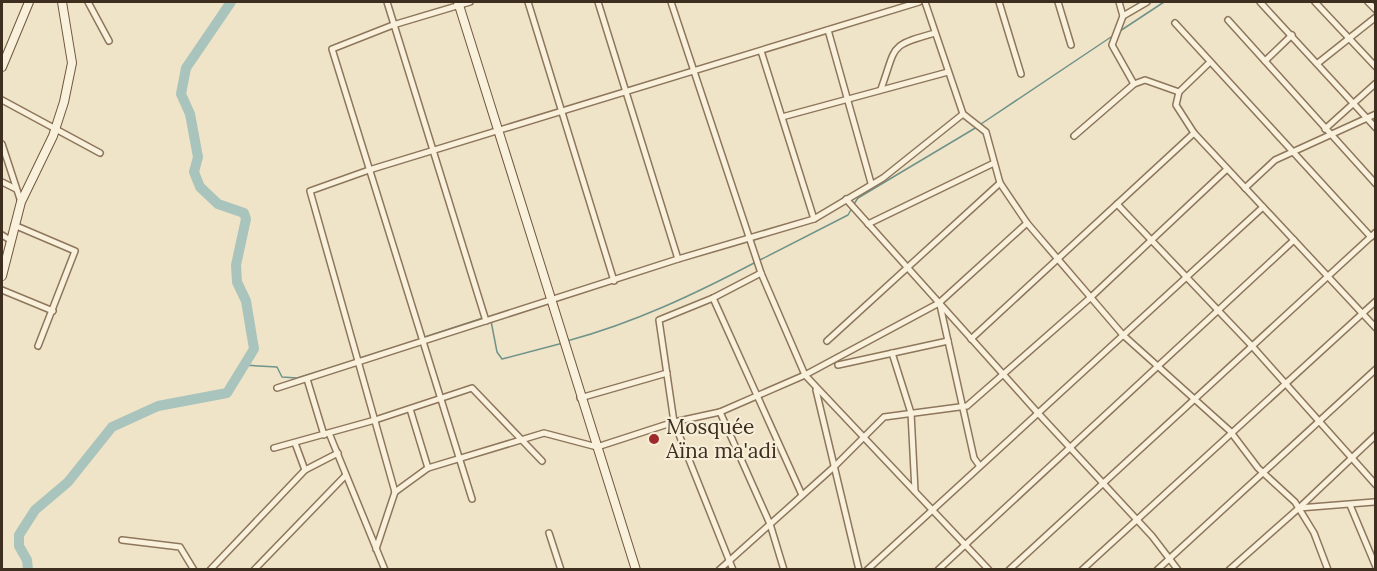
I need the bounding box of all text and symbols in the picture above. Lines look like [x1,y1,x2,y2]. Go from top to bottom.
place label: Mosquée Aïna ma'adi [665,413,777,464]
marker: Mosquée Aïna ma'adi [647,432,661,446]

